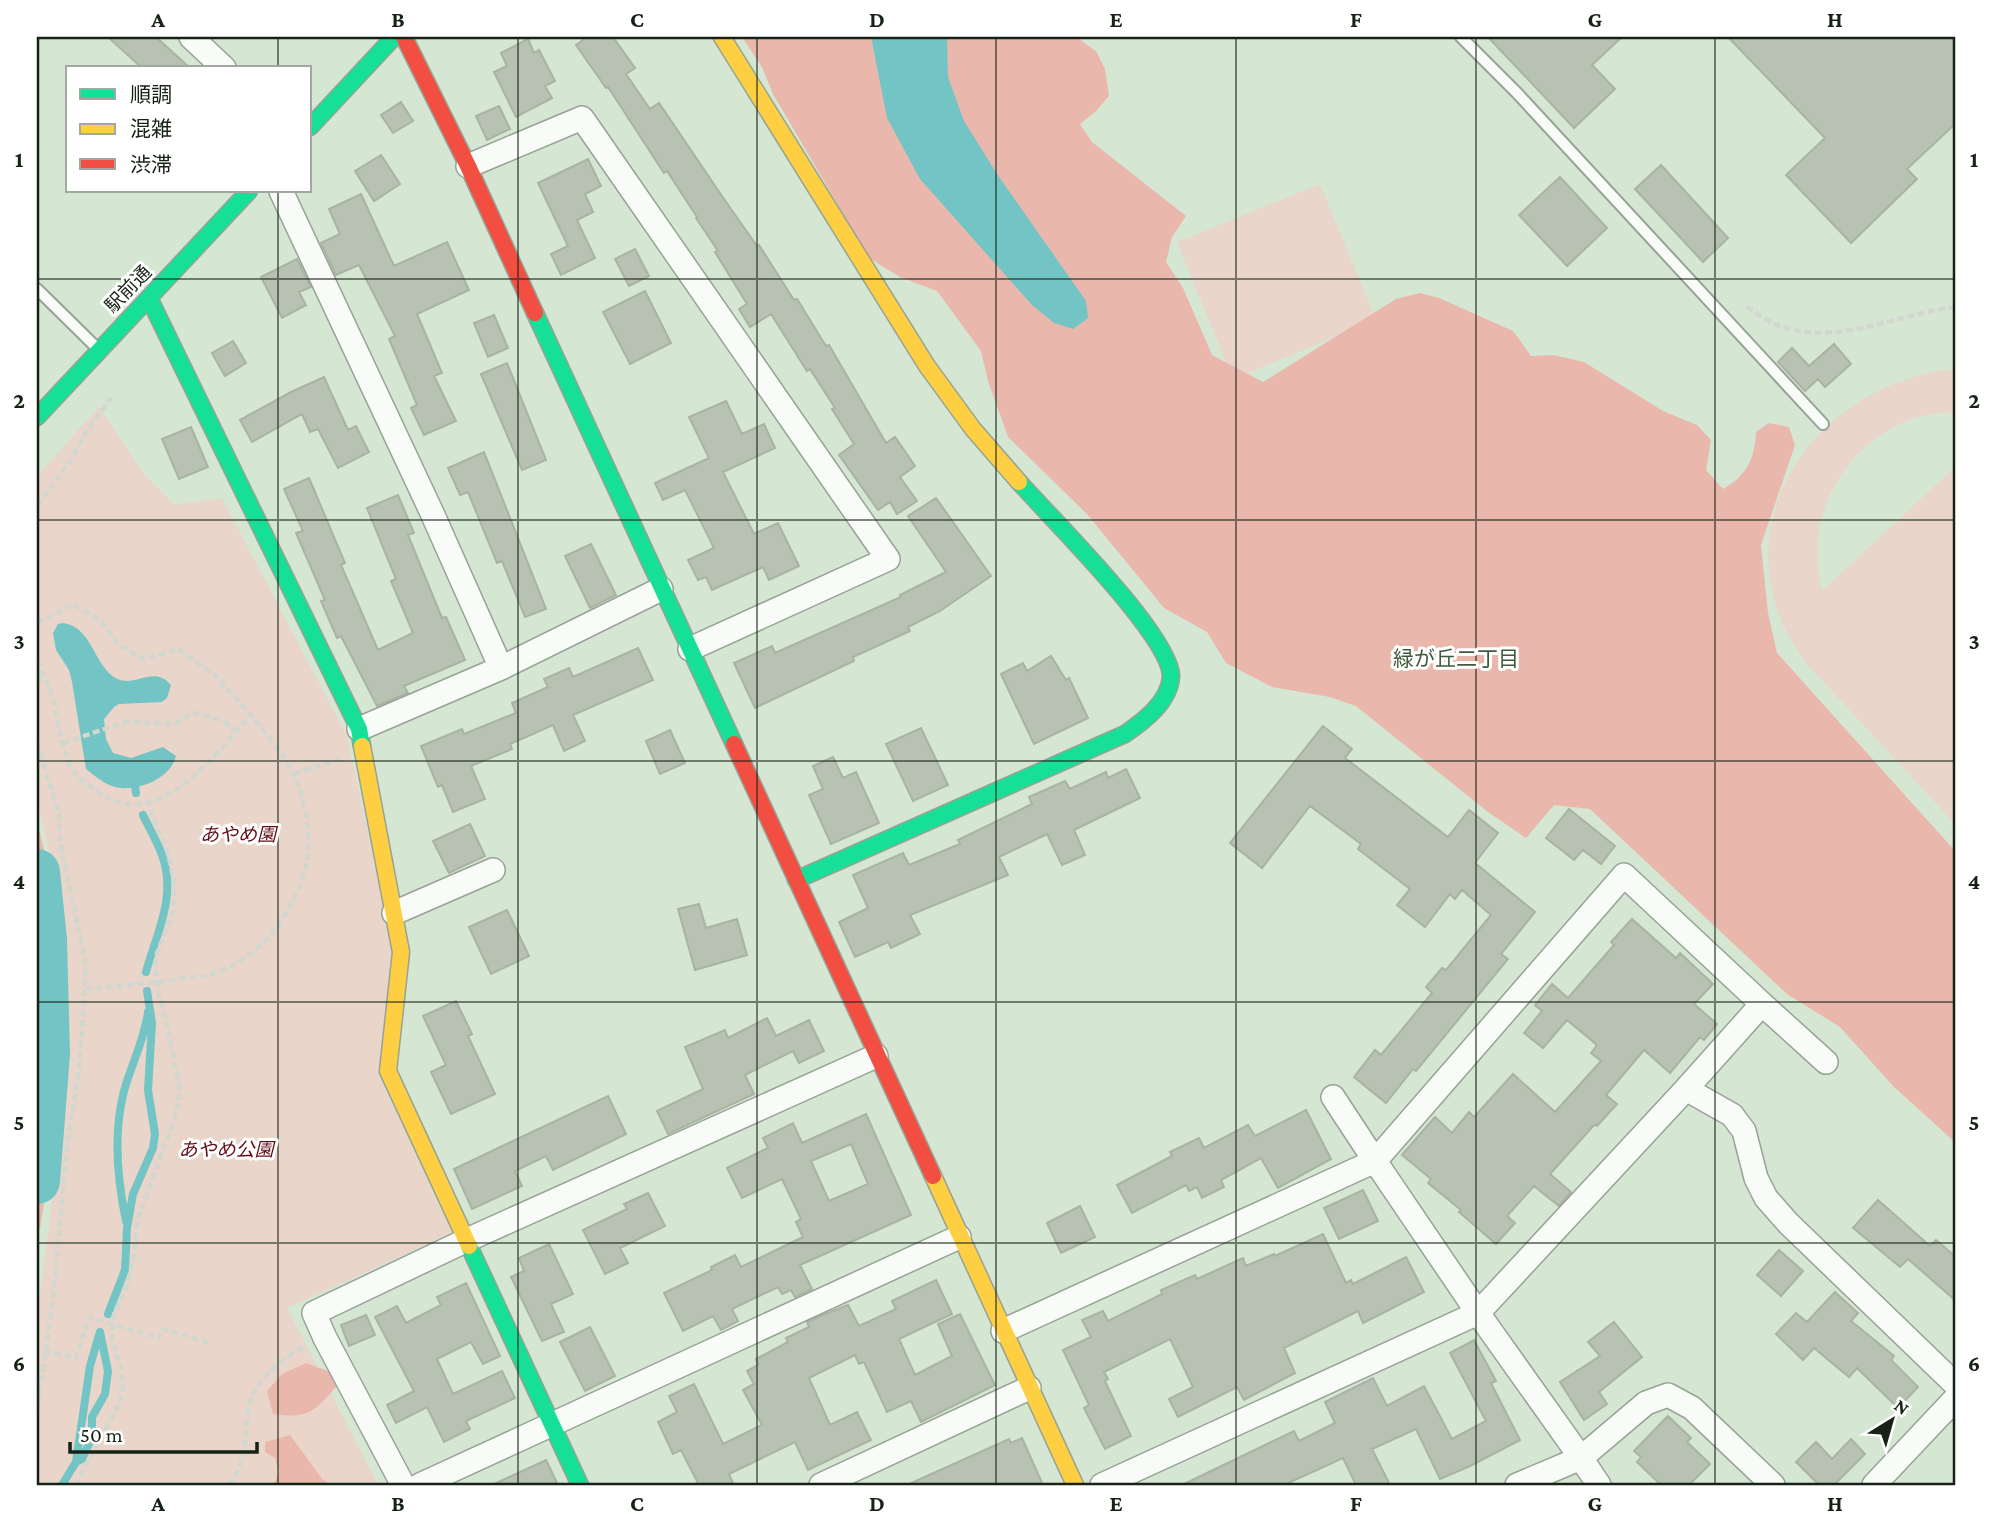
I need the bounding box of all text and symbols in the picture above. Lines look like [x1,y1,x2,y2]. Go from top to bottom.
text: A [150,6,165,32]
text: B [391,6,405,32]
text: C [630,6,644,32]
text: D [869,6,885,32]
text: E [1109,6,1123,32]
text: F [1350,6,1362,32]
text: G [1588,6,1603,32]
text: H [1827,6,1843,32]
legend [66,66,312,192]
text: 順調 [130,83,172,107]
text: 混雑 [130,117,172,141]
text: 1 [15,146,24,172]
text: 1 [1970,146,1979,172]
text: 渋滞 [130,153,172,177]
street label: 駅前通 [101,261,155,317]
text: 2 [13,387,25,413]
text: 2 [1968,387,1980,413]
text: 3 [13,628,25,654]
text: 3 [1968,628,1980,654]
district label: 緑が丘二丁目 [1393,647,1519,671]
park label: あやめ園 [200,824,279,845]
text: 4 [13,868,25,894]
text: 4 [1968,868,1980,894]
text: 5 [13,1109,25,1135]
text: 5 [1968,1109,1980,1135]
park label: あやめ公園 [178,1139,276,1160]
text: 6 [13,1350,25,1376]
text: 6 [1968,1350,1980,1376]
north arrow [1856,1386,1926,1456]
text: N [1890,1395,1913,1419]
scale bar [70,1410,257,1454]
text: 50 m [80,1423,123,1447]
text: A [150,1490,165,1516]
text: B [391,1490,405,1516]
text: C [630,1490,644,1516]
text: D [869,1490,885,1516]
text: E [1109,1490,1123,1516]
text: F [1350,1490,1362,1516]
text: G [1588,1490,1603,1516]
text: H [1827,1490,1843,1516]

